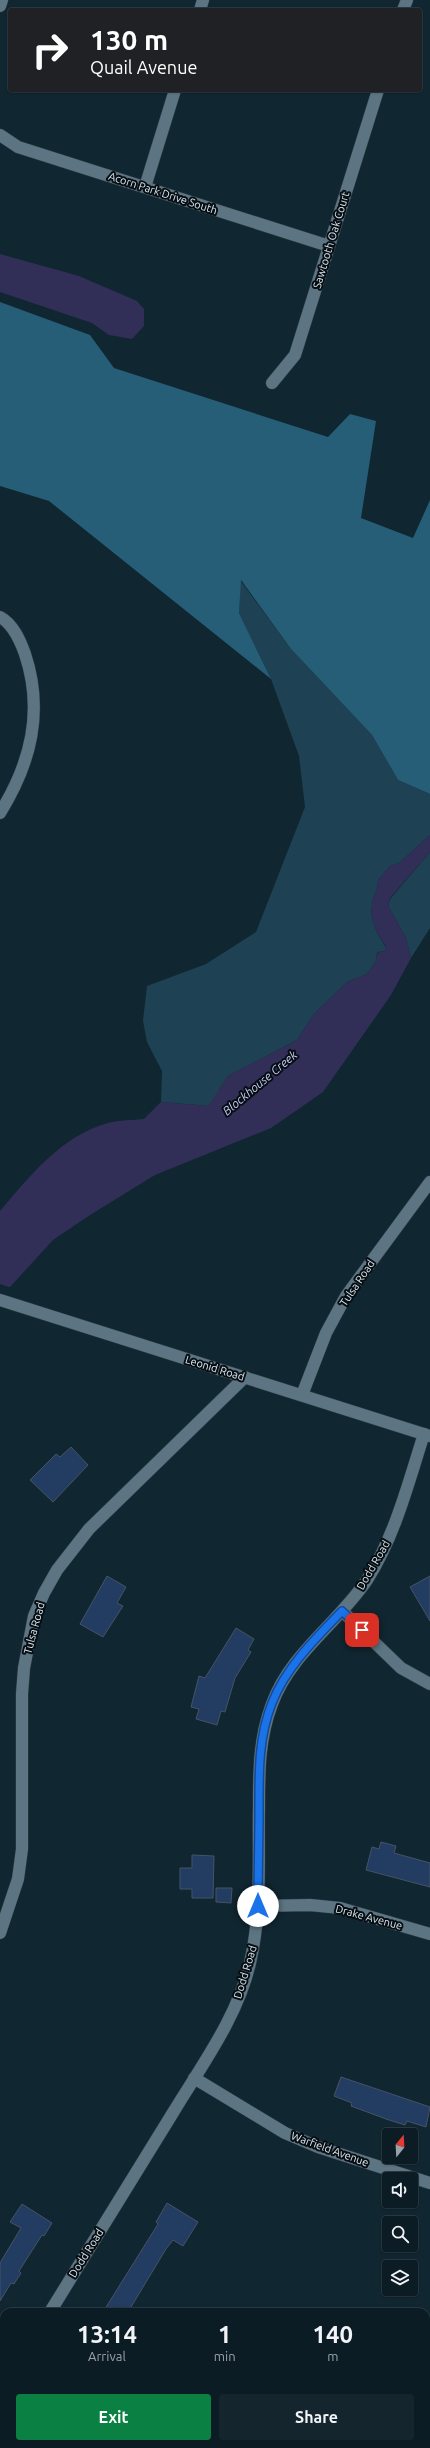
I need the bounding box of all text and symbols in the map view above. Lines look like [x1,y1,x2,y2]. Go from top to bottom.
icon: right [24,24,76,76]
text: 130 m [90,24,168,55]
text: Quail Avenue [90,57,197,77]
street label: Acorn Park Drive South [107,170,219,216]
street label: Sawtooth Oak Court [311,190,352,290]
water label: Blockhouse Creek [220,1047,300,1117]
street label: Tulsa Road [337,1258,377,1308]
street label: Leonid Road [184,1353,246,1383]
street label: Dodd Road [354,1538,392,1592]
street label: Tulsa Road [21,1601,47,1655]
pin [345,1613,379,1647]
icon: arrive [351,1619,373,1641]
position arrow [237,1885,279,1927]
street label: Drake Avenue [334,1902,404,1932]
street label: Dodd Road [231,1944,259,2000]
north arrow [382,2128,418,2164]
map controls [382,2128,418,2296]
street label: Warfield Avenue [290,2129,370,2169]
button: sound [382,2172,418,2208]
button: search [382,2216,418,2252]
street label: Dodd Road [66,2227,106,2279]
button: layers [382,2260,418,2296]
text: 13:14 [77,2321,137,2348]
text: 1 [218,2321,231,2348]
text: 140 [313,2321,353,2348]
text: Arrival [88,2349,126,2363]
text: min [214,2349,236,2363]
text: m [327,2349,338,2363]
button: Exit [16,2394,211,2440]
button: Share [219,2394,414,2440]

